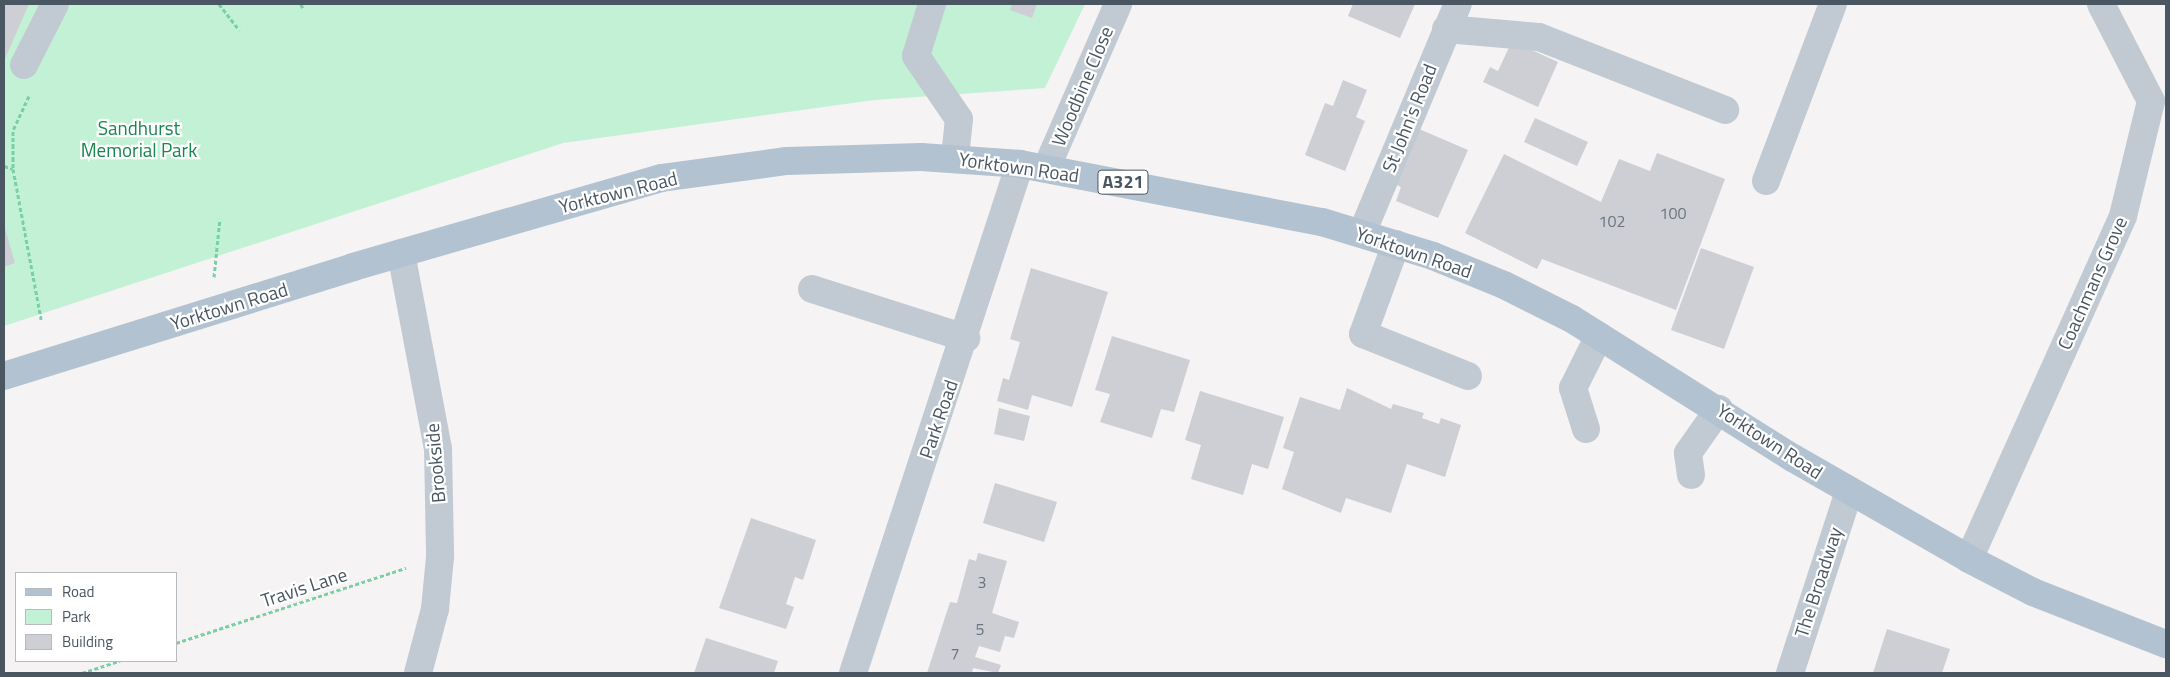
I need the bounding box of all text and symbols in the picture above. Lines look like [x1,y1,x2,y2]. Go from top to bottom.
street label: Woodbine Close [1047,23,1117,149]
street label: St John's Road [1377,61,1441,175]
park label: Sandhurst Memorial Park [81,117,197,161]
street label: Yorktown Road [957,147,1081,187]
street label: Yorktown Road [556,166,680,218]
road number: A321 [1097,166,1149,198]
house number: 100 [1660,203,1686,223]
house number: 102 [1599,211,1625,231]
street label: Coachmans Grove [2052,213,2132,353]
street label: Yorktown Road [1353,221,1475,283]
street label: Yorktown Road [168,277,290,335]
street label: Park Road [914,377,962,461]
street label: Yorktown Road [1713,398,1827,484]
street label: Brookside [420,422,450,504]
street label: The Broadway [1789,524,1847,640]
street label: Travis Lane [258,562,350,612]
legend [15,572,178,662]
house number: 3 [978,572,986,592]
text: Road [62,580,94,603]
text: Park [62,605,91,628]
house number: 5 [976,619,984,639]
text: Building [62,630,113,653]
house number: 7 [951,643,959,663]

